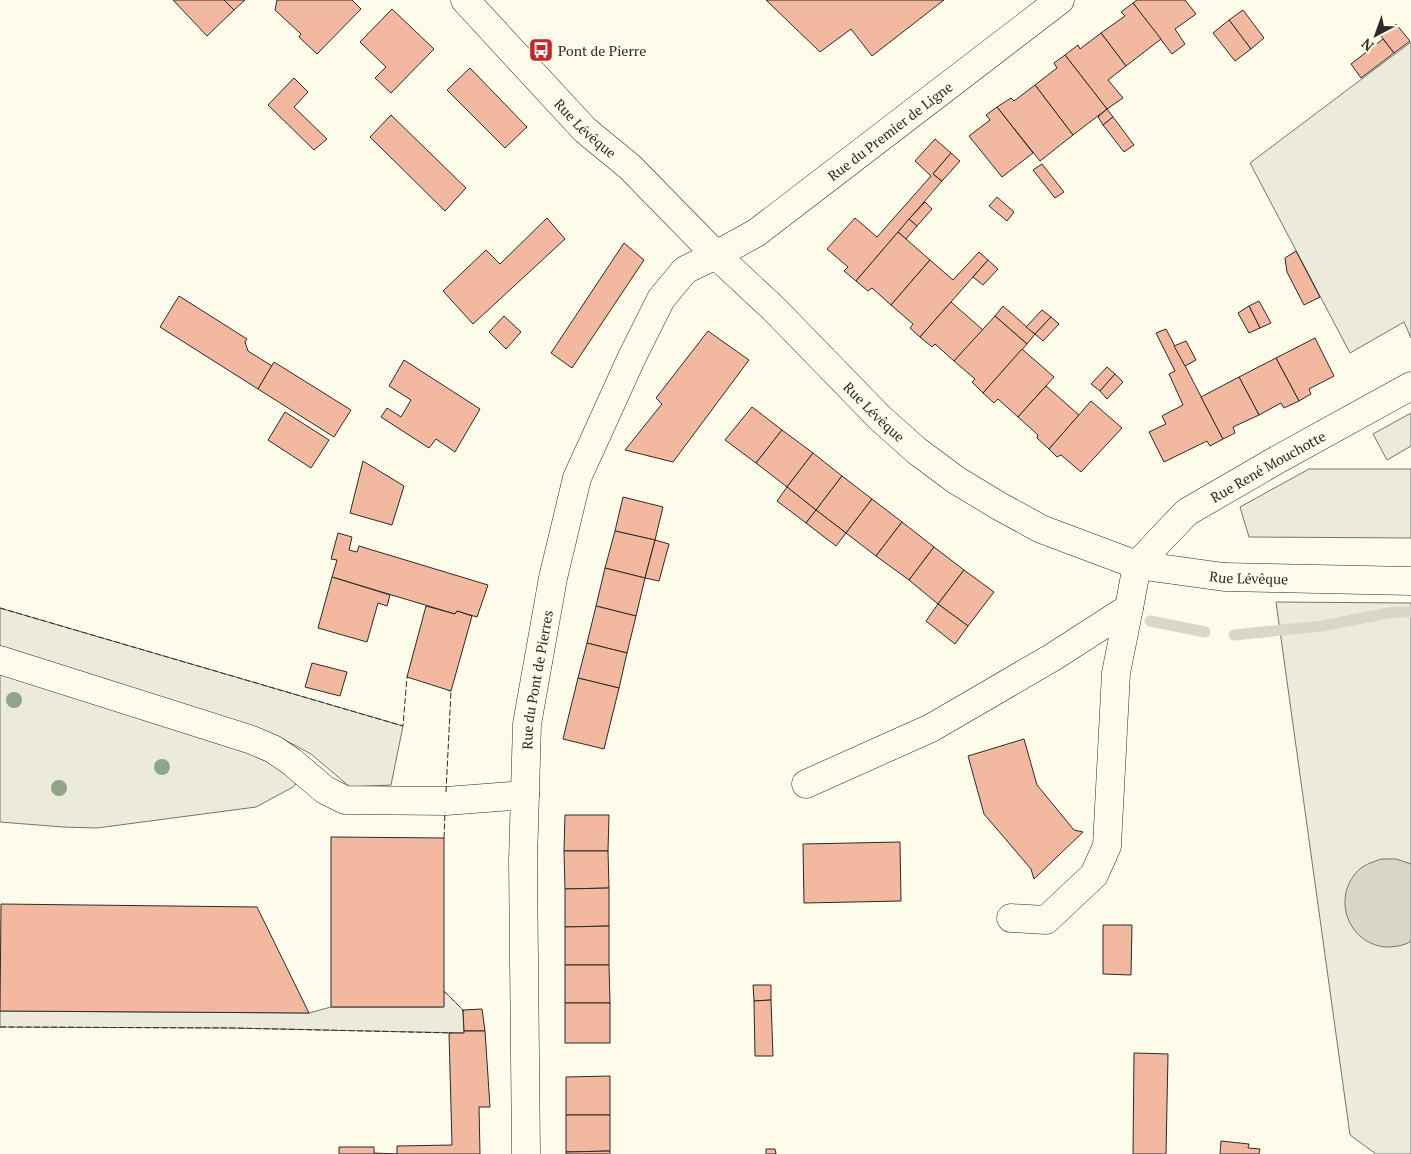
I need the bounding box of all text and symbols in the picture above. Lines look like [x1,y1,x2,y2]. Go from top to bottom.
north arrow [1351,10,1401,60]
text: N [1357,34,1377,56]
bus stop icon: Pont de Pierre [528,37,554,63]
place label: Pont de Pierre [558,41,646,60]
street label: Rue du Premier de Ligne [823,77,956,185]
street label: Rue Lévêque [551,94,621,162]
street label: Rue Lévêque [840,377,909,446]
street label: Rue René Mouchotte [1206,426,1329,506]
street label: Rue Lévêque [1208,566,1288,588]
street label: Rue du Pont de Pierres [517,609,557,750]

